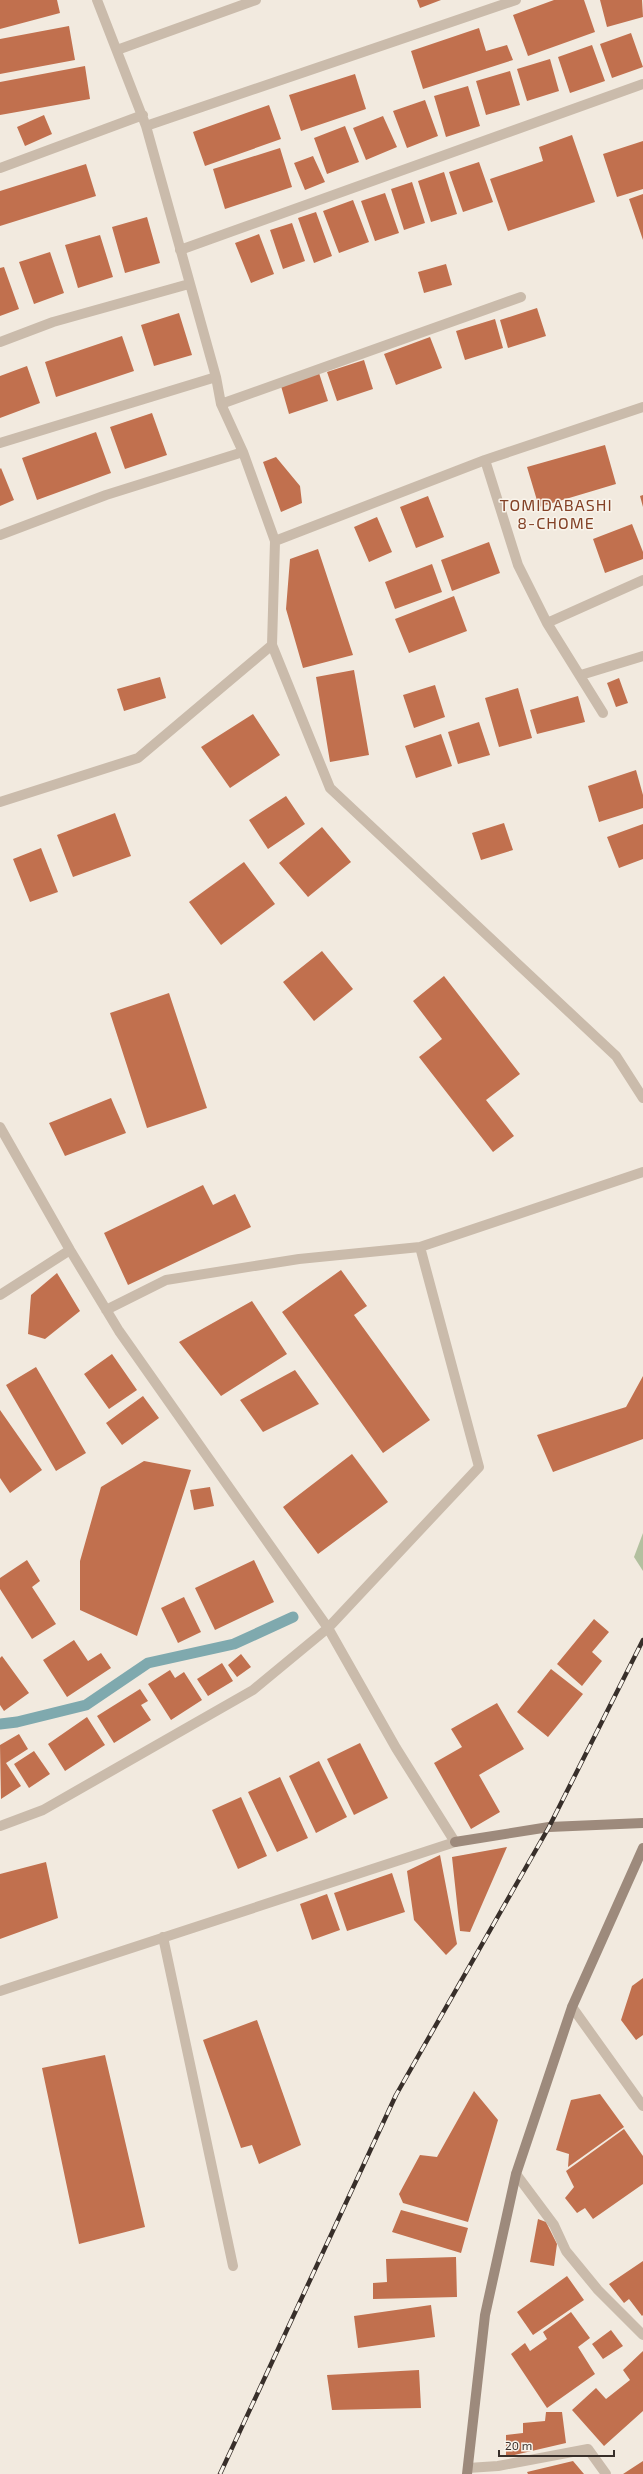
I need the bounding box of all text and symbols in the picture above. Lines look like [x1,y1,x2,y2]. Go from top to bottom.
district label: TOMIDABASHI 8-CHOME [499,495,613,532]
scale bar [499,2432,614,2458]
text: 20 m [505,2438,532,2452]

